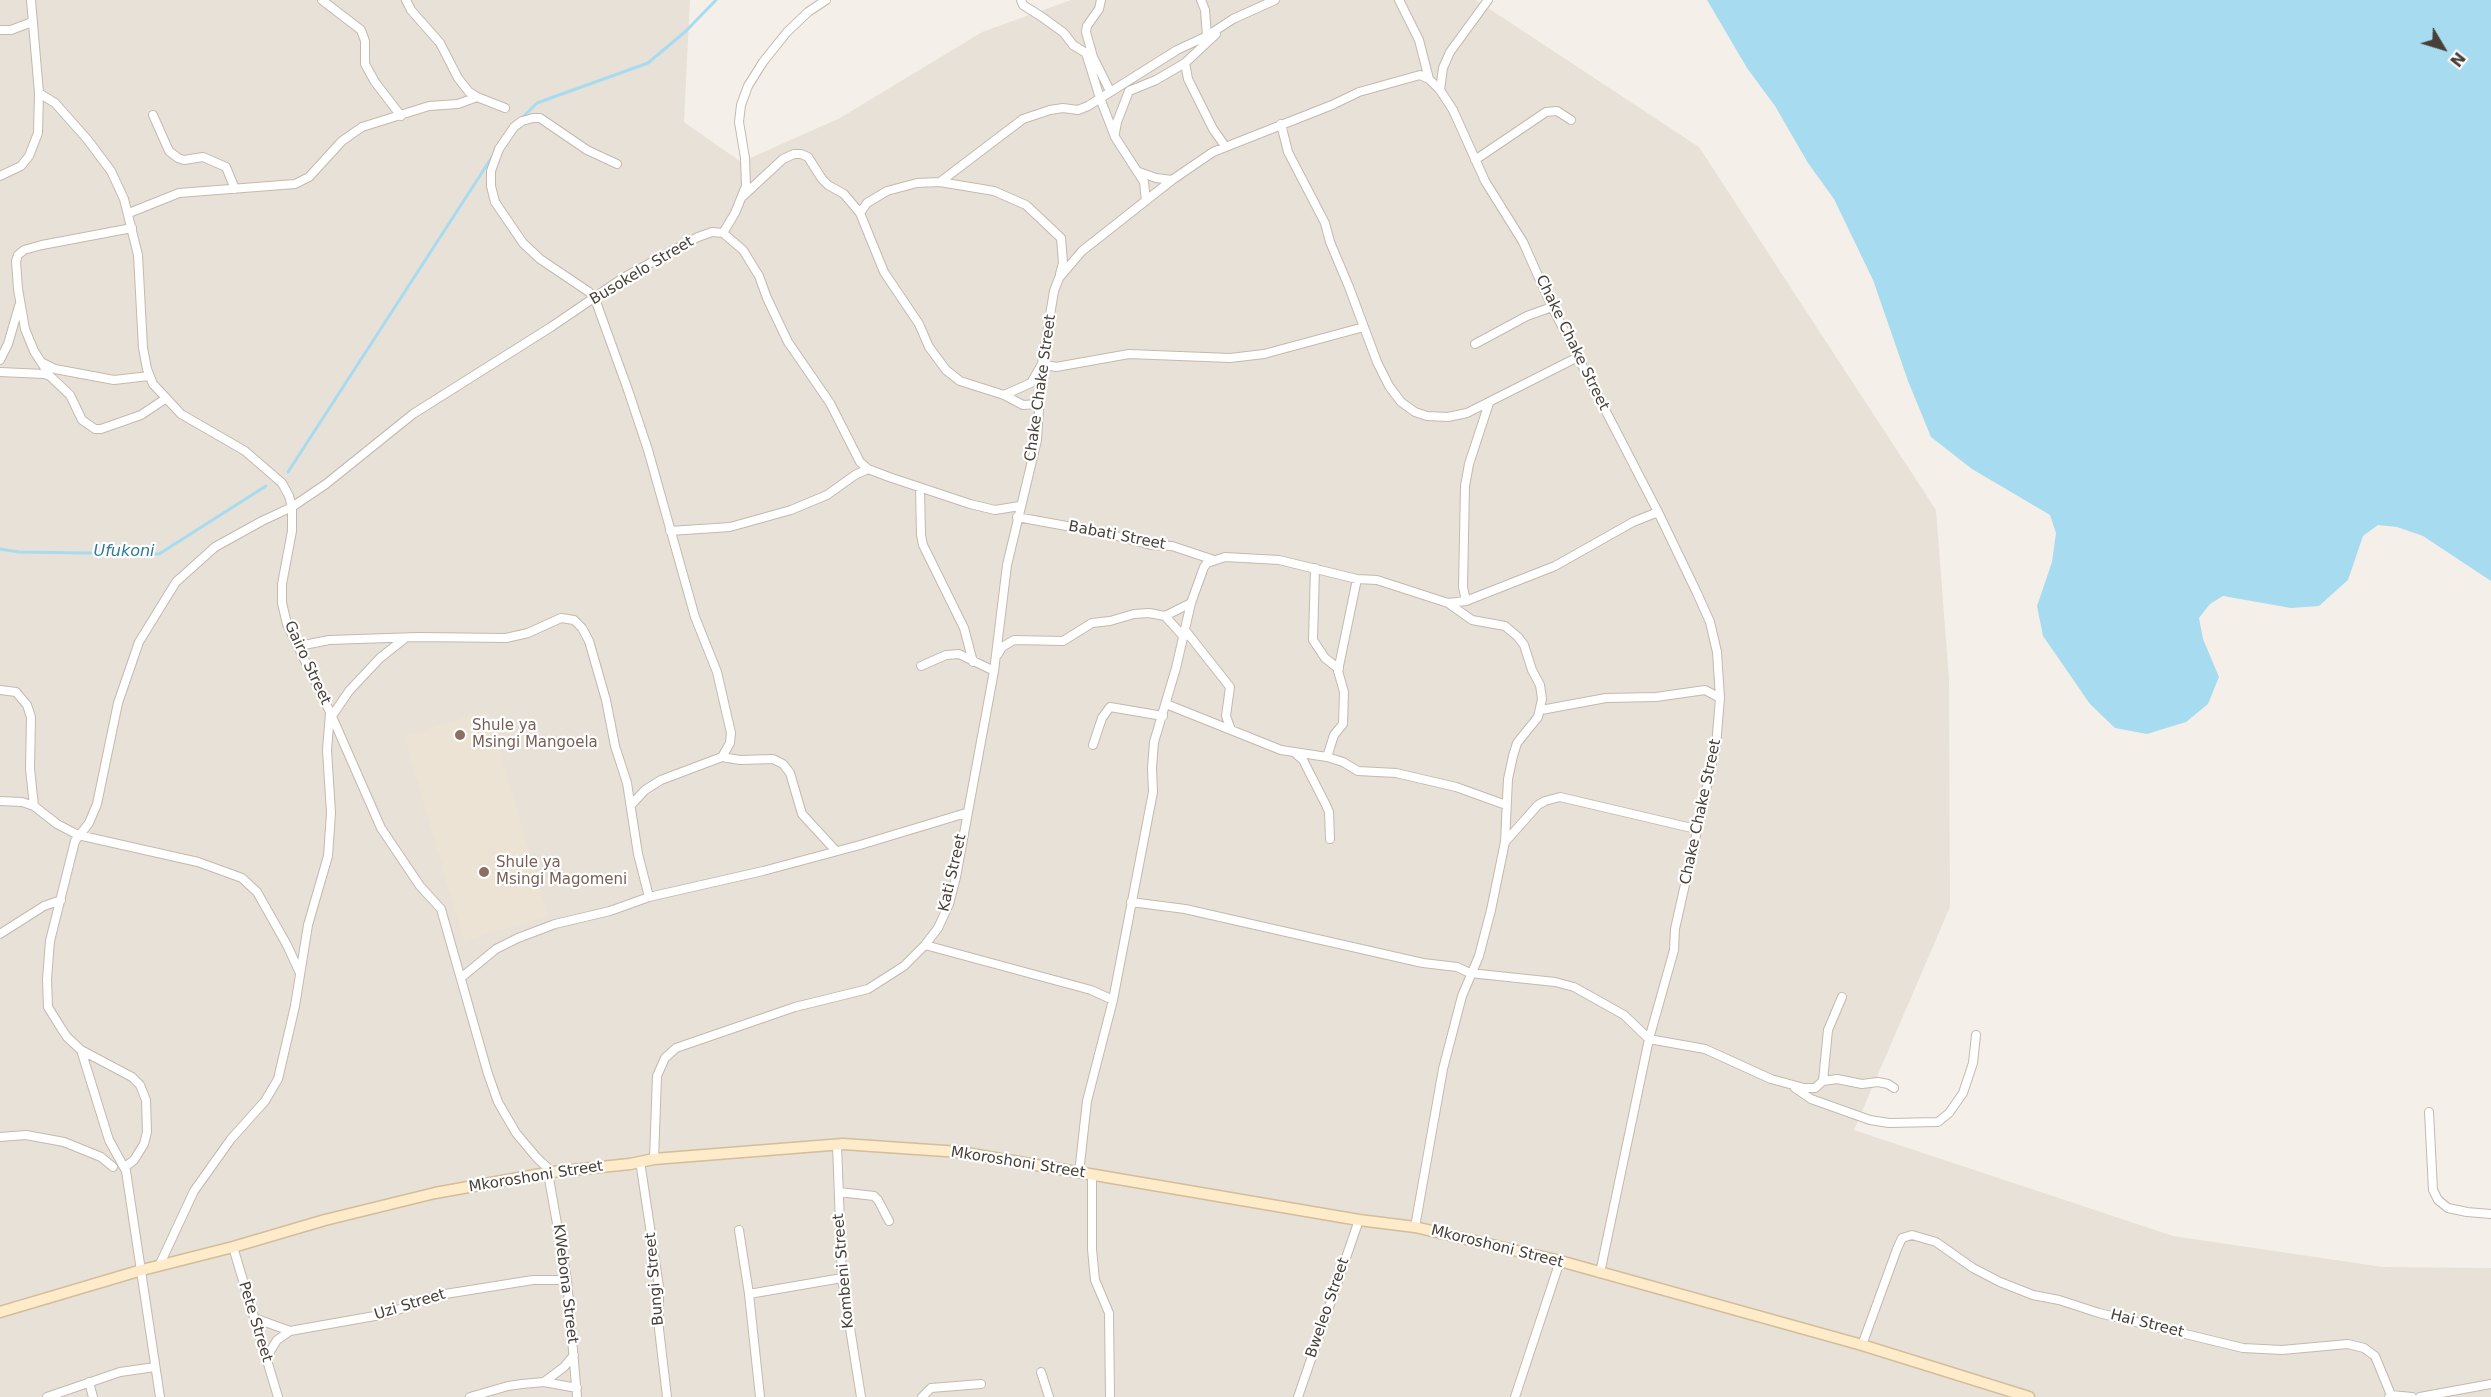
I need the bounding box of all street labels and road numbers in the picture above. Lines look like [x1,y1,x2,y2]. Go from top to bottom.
street label: Busokelo Street [587,233,697,309]
street label: Chake Chake Street [1531,272,1613,414]
street label: Chake Chake Street [1022,313,1060,463]
street label: Babati Street [1067,518,1167,554]
street label: Gairo Street [280,618,334,708]
street label: Chake Chake Street [1677,738,1725,886]
street label: Kati Street [935,832,971,914]
street label: Mkoroshoni Street [950,1143,1086,1183]
street label: Mkoroshoni Street [468,1157,604,1197]
street label: Kombeni Street [830,1213,858,1329]
street label: Mkoroshoni Street [1429,1222,1565,1272]
street label: KWebona Street [549,1223,581,1345]
street label: Bungi Street [642,1232,668,1326]
street label: Bweleo Street [1302,1256,1354,1360]
street label: Pete Street [234,1280,276,1364]
street label: Uzi Street [372,1286,448,1324]
street label: Hai Street [2108,1306,2186,1342]

